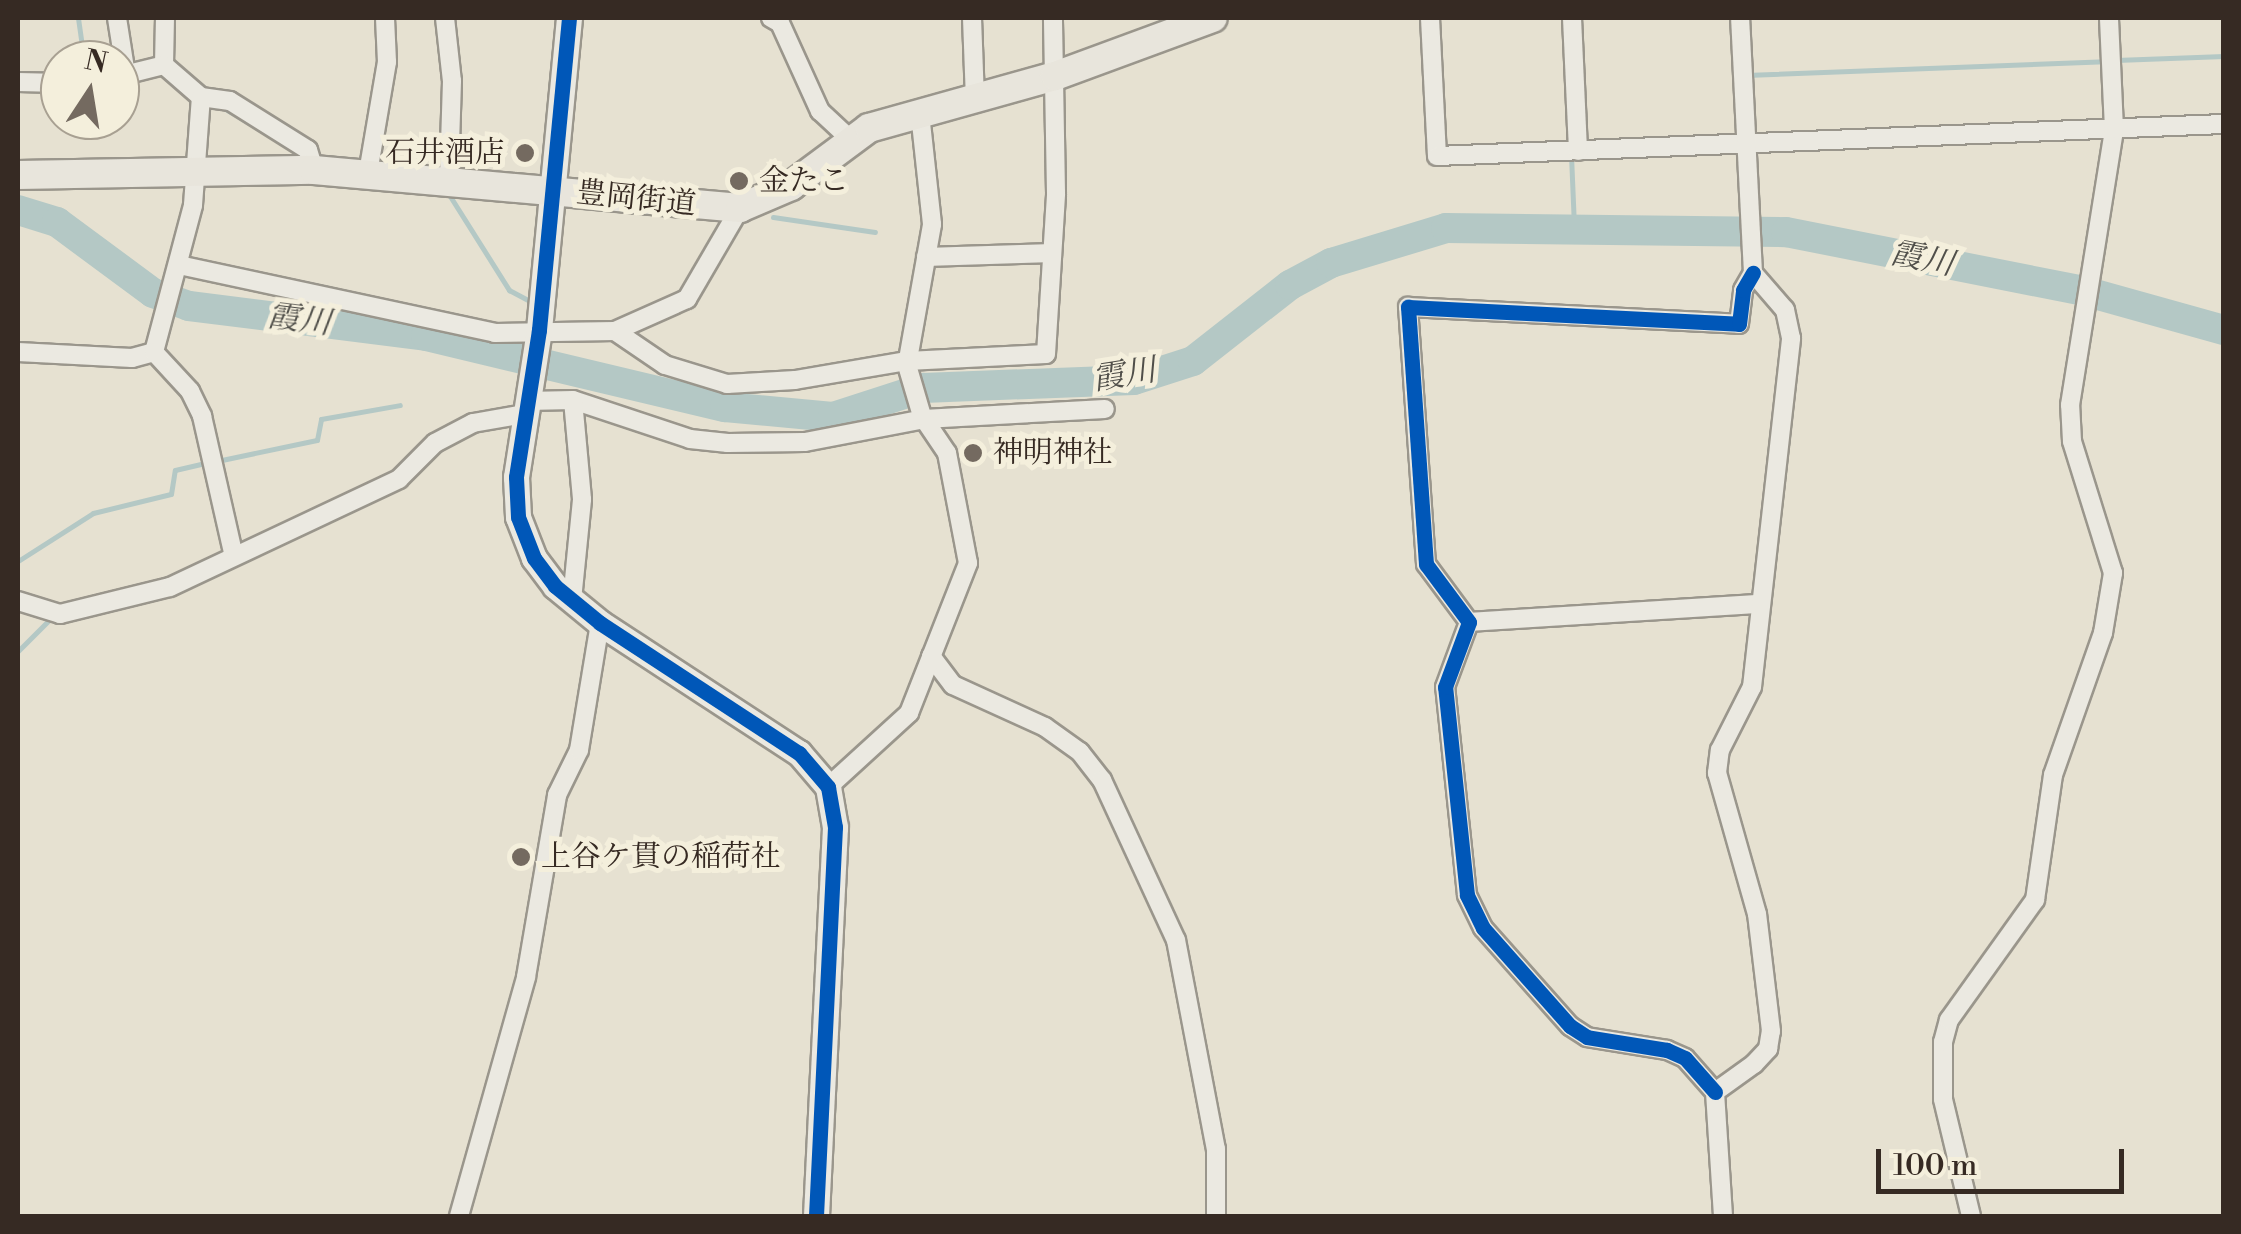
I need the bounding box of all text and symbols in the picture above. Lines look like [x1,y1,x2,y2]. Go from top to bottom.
north arrow [40,40,140,140]
text: N [81,43,110,82]
place label: 石井酒店 [385,135,505,171]
marker: 石井酒店 [514,142,536,164]
place label: 金たこ [759,163,849,199]
marker: 金たこ [728,170,750,192]
street label: 豊岡街道 [574,175,698,223]
water label: 霞川 [1887,234,1957,284]
water label: 霞川 [265,297,333,343]
water label: 霞川 [1089,351,1159,399]
place label: 神明神社 [993,435,1113,471]
marker: 神明神社 [962,442,984,464]
place label: 上谷ケ貫の稲荷社 [541,839,781,875]
marker: 上谷ケ貫の稲荷社 [510,846,532,868]
scale bar [1881,1129,2128,1191]
text: 100 m [1893,1147,1977,1185]

